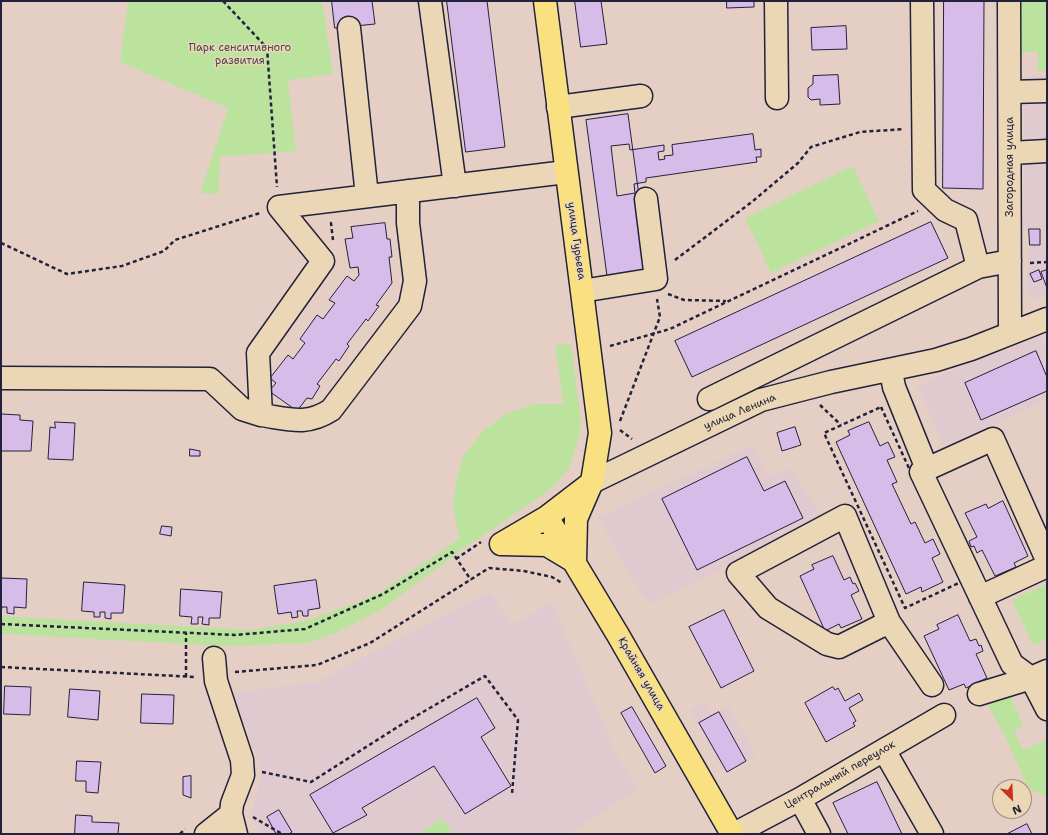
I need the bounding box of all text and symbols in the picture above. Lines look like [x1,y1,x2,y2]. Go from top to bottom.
park label: Парк сенситивного развития [189,41,291,67]
street label: Загородная улица [1003,117,1017,217]
street label: улица Гурьева [564,201,588,281]
street label: улица Ленина [702,391,778,433]
street label: Крайняя улица [615,635,667,713]
street label: Центральный переулок [782,738,898,812]
north arrow [992,779,1032,819]
text: N [1010,801,1024,818]

